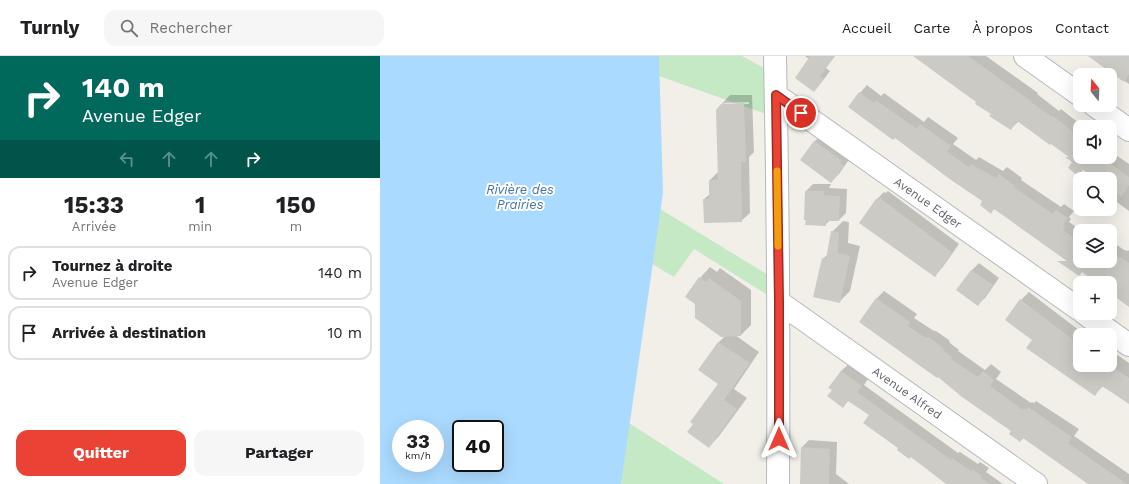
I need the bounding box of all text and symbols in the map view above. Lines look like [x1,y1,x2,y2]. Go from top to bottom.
search box [104,10,384,46]
text: Turnly [20,16,80,39]
icon: search [118,17,140,39]
text: Rechercher [150,19,233,37]
text: Accueil [842,20,891,36]
text: Carte [913,20,950,36]
text: À propos [972,20,1033,36]
text: Contact [1055,20,1109,36]
north arrow [1073,68,1117,112]
map controls [1073,68,1117,372]
text: 140 m [82,71,165,104]
icon: right [16,72,68,124]
pin [784,96,818,130]
icon: arrive [790,102,812,124]
text: Avenue Edger [82,105,202,126]
button: sound [1073,120,1117,164]
icon: left [116,148,138,170]
icon: ahead [158,148,180,170]
icon: ahead [200,148,222,170]
icon: right [242,148,264,170]
button: search [1073,172,1117,216]
street label: Avenue Edger [891,174,965,232]
water label: Rivière des Prairies [486,182,554,212]
text: 15:33 [64,191,124,219]
text: 1 [195,191,205,219]
text: 150 [276,191,316,219]
text: Arrivée [72,219,116,234]
text: min [188,219,212,234]
text: m [290,219,302,234]
button: layers [1073,224,1117,268]
text: Tournez à droite [52,257,172,275]
icon: right [18,262,40,284]
text: 140 m [318,264,362,282]
text: Avenue Edger [52,275,138,290]
button: + [1073,276,1117,320]
icon: arrive [18,322,40,344]
text: Arrivée à destination [52,324,206,342]
text: 10 m [327,324,362,342]
button: − [1073,328,1117,372]
street label: Avenue Alfred [870,364,944,422]
position arrow [758,418,800,460]
speed limit sign: 40 [452,420,504,472]
text: 33 [406,429,430,453]
button: Quitter [16,430,186,476]
button: Partager [194,430,364,476]
text: km/h [405,450,431,461]

